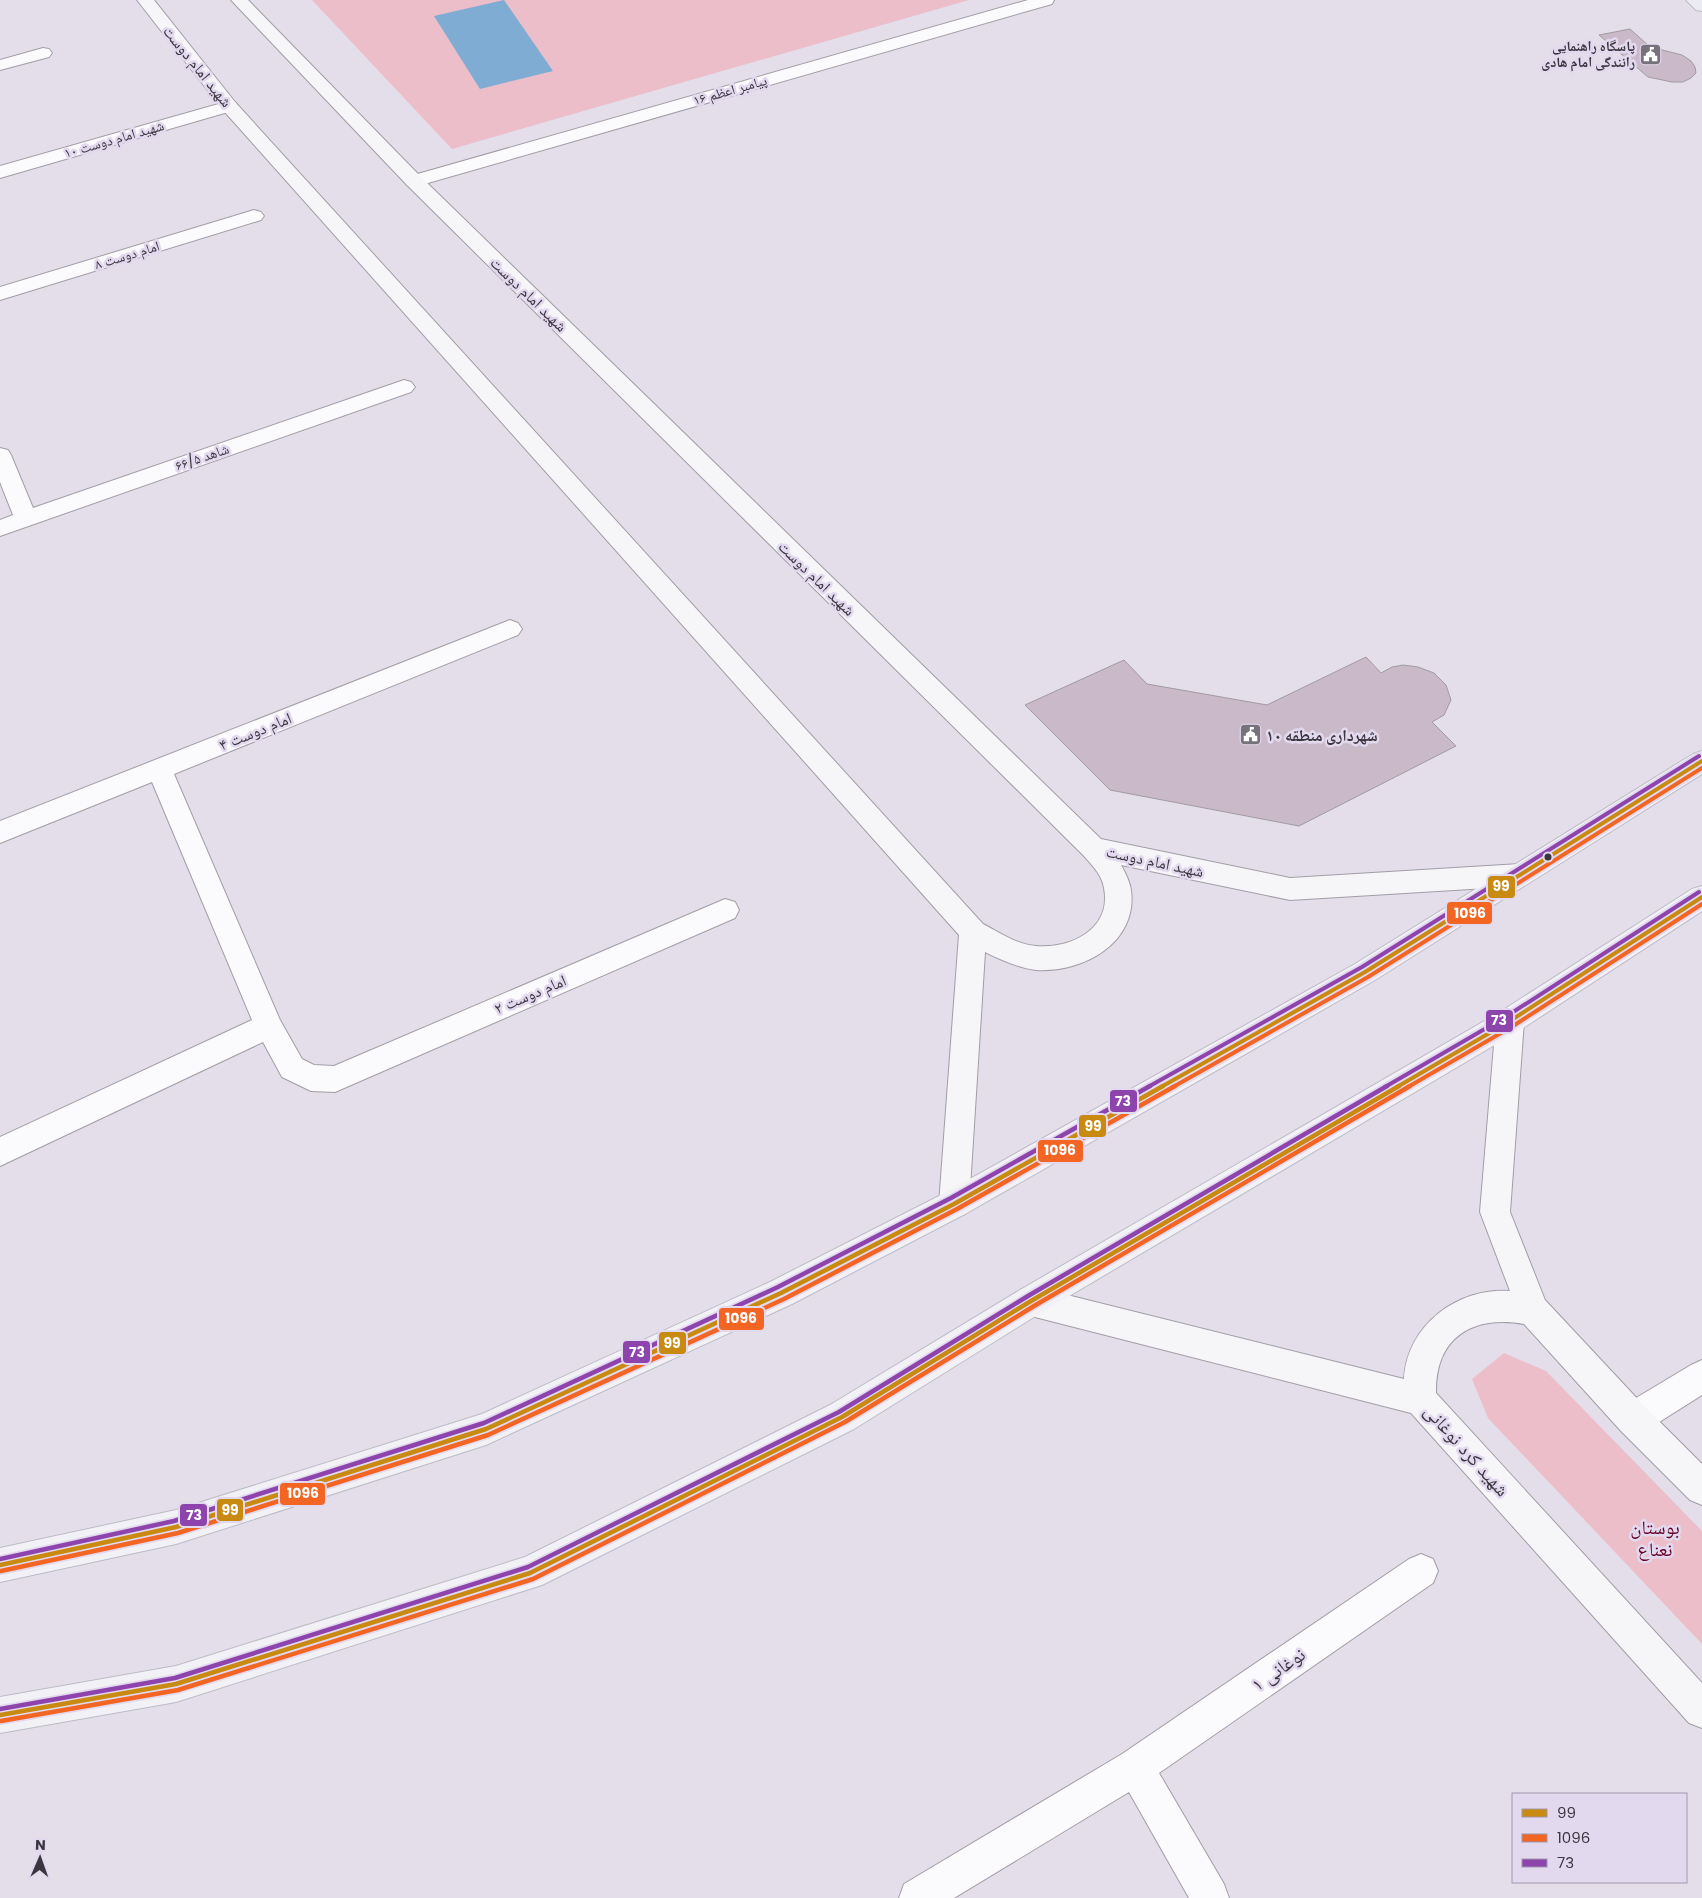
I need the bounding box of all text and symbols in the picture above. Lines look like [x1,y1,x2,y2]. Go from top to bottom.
street label: شهید امام دوست [157,21,238,112]
place label: پاسگاه راهنمایی رانندگی امام هادی [1541,36,1635,72]
public building icon: پاسگاه راهنمایی رانندگی امام هادی [1639,42,1663,66]
street label: پیامبر اعظم ۱۶ [691,70,770,110]
street label: شهید امام دوست ۱۰ [62,115,166,163]
street label: امام دوست ۸ [92,236,162,274]
street label: شهید امام دوست [485,252,572,337]
street label: شاهد ۶۶/۵ [172,438,232,476]
street label: شهید امام دوست [773,536,860,621]
street label: امام دوست ۴ [215,706,295,756]
public building icon: شهرداری منطقه ۱۰ [1238,723,1262,747]
place label: شهرداری منطقه ۱۰ [1266,724,1378,747]
street label: شهید امام دوست [1104,840,1206,883]
unlabelled marker [1543,852,1553,862]
line badge: 99 [1487,875,1516,899]
text: 99 [1492,876,1510,896]
line badge: 1096 [1446,901,1493,925]
text: 1096 [1454,903,1486,923]
street label: امام دوست ۲ [491,969,570,1020]
line badge: 73 [1485,1009,1514,1033]
text: 73 [1491,1010,1507,1030]
line badge: 73 [1109,1089,1138,1113]
text: 73 [1115,1091,1131,1111]
line badge: 99 [1078,1114,1107,1138]
text: 99 [1084,1116,1102,1136]
line badge: 1096 [1037,1139,1084,1163]
text: 1096 [1044,1140,1076,1160]
line badge: 1096 [718,1307,765,1331]
text: 1096 [725,1308,757,1328]
line badge: 99 [658,1331,687,1355]
text: 99 [663,1333,681,1353]
line badge: 73 [622,1340,651,1364]
text: 73 [629,1342,645,1362]
street label: شهید کرد نوغانی [1418,1398,1515,1502]
line badge: 1096 [279,1482,326,1506]
text: 1096 [287,1483,319,1503]
line badge: 99 [216,1498,244,1522]
text: 99 [221,1500,239,1520]
line badge: 73 [179,1503,208,1527]
text: 73 [186,1505,202,1525]
park label: بوستان نعناع [1630,1514,1680,1563]
street label: نوغانی ۱ [1246,1641,1311,1698]
legend [1512,1793,1687,1883]
text: 99 [1557,1802,1576,1823]
text: 1096 [1557,1827,1590,1848]
north arrow [15,1833,65,1883]
text: N [35,1835,46,1855]
text: 73 [1557,1852,1574,1873]

